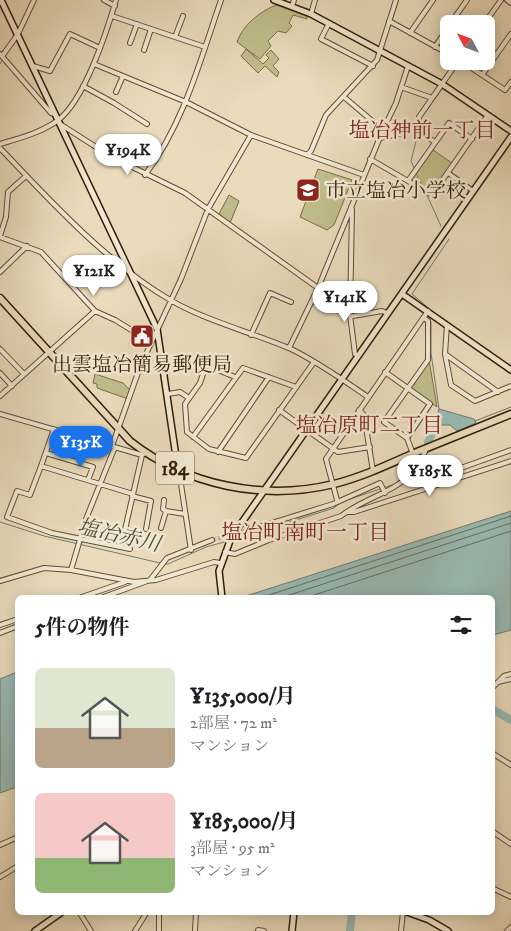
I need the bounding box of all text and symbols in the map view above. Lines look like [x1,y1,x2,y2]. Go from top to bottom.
north arrow [440,15,495,70]
map controls [440,15,495,70]
district label: 塩冶神前一丁目 [349,118,496,144]
pin: ¥194K [93,134,163,176]
text: ¥194K [106,140,151,160]
school or university icon: 市立塩冶小学校 [295,177,321,203]
place label: 市立塩冶小学校 [326,179,466,204]
pin: ¥121K [59,254,129,297]
text: ¥121K [73,261,115,281]
pin: ¥141K [310,280,380,323]
text: ¥141K [324,287,366,307]
public building icon: 出雲塩冶簡易郵便局 [129,323,155,349]
place label: 出雲塩冶簡易郵便局 [52,353,232,378]
district label: 塩冶原町二丁目 [296,413,443,439]
pin: ¥135K [46,426,116,468]
text: ¥135K [60,432,102,452]
road number: 184 [156,452,194,484]
pin: ¥185K [395,454,465,497]
text: ¥185K [408,461,452,481]
water label: 塩冶赤川 [75,514,165,559]
district label: 塩冶町南町一丁目 [221,520,389,546]
icon: filters [447,611,475,639]
text: 5件の物件 [35,615,129,641]
text: ¥135,000/月 [190,684,296,710]
icon: home [75,688,135,748]
text: 2部屋 · 72 m² [190,713,277,733]
text: マンション [190,736,269,756]
text: ¥185,000/月 [190,809,298,835]
icon: home [75,813,135,873]
text: 3部屋 · 95 m² [190,838,275,858]
text: マンション [190,861,269,881]

